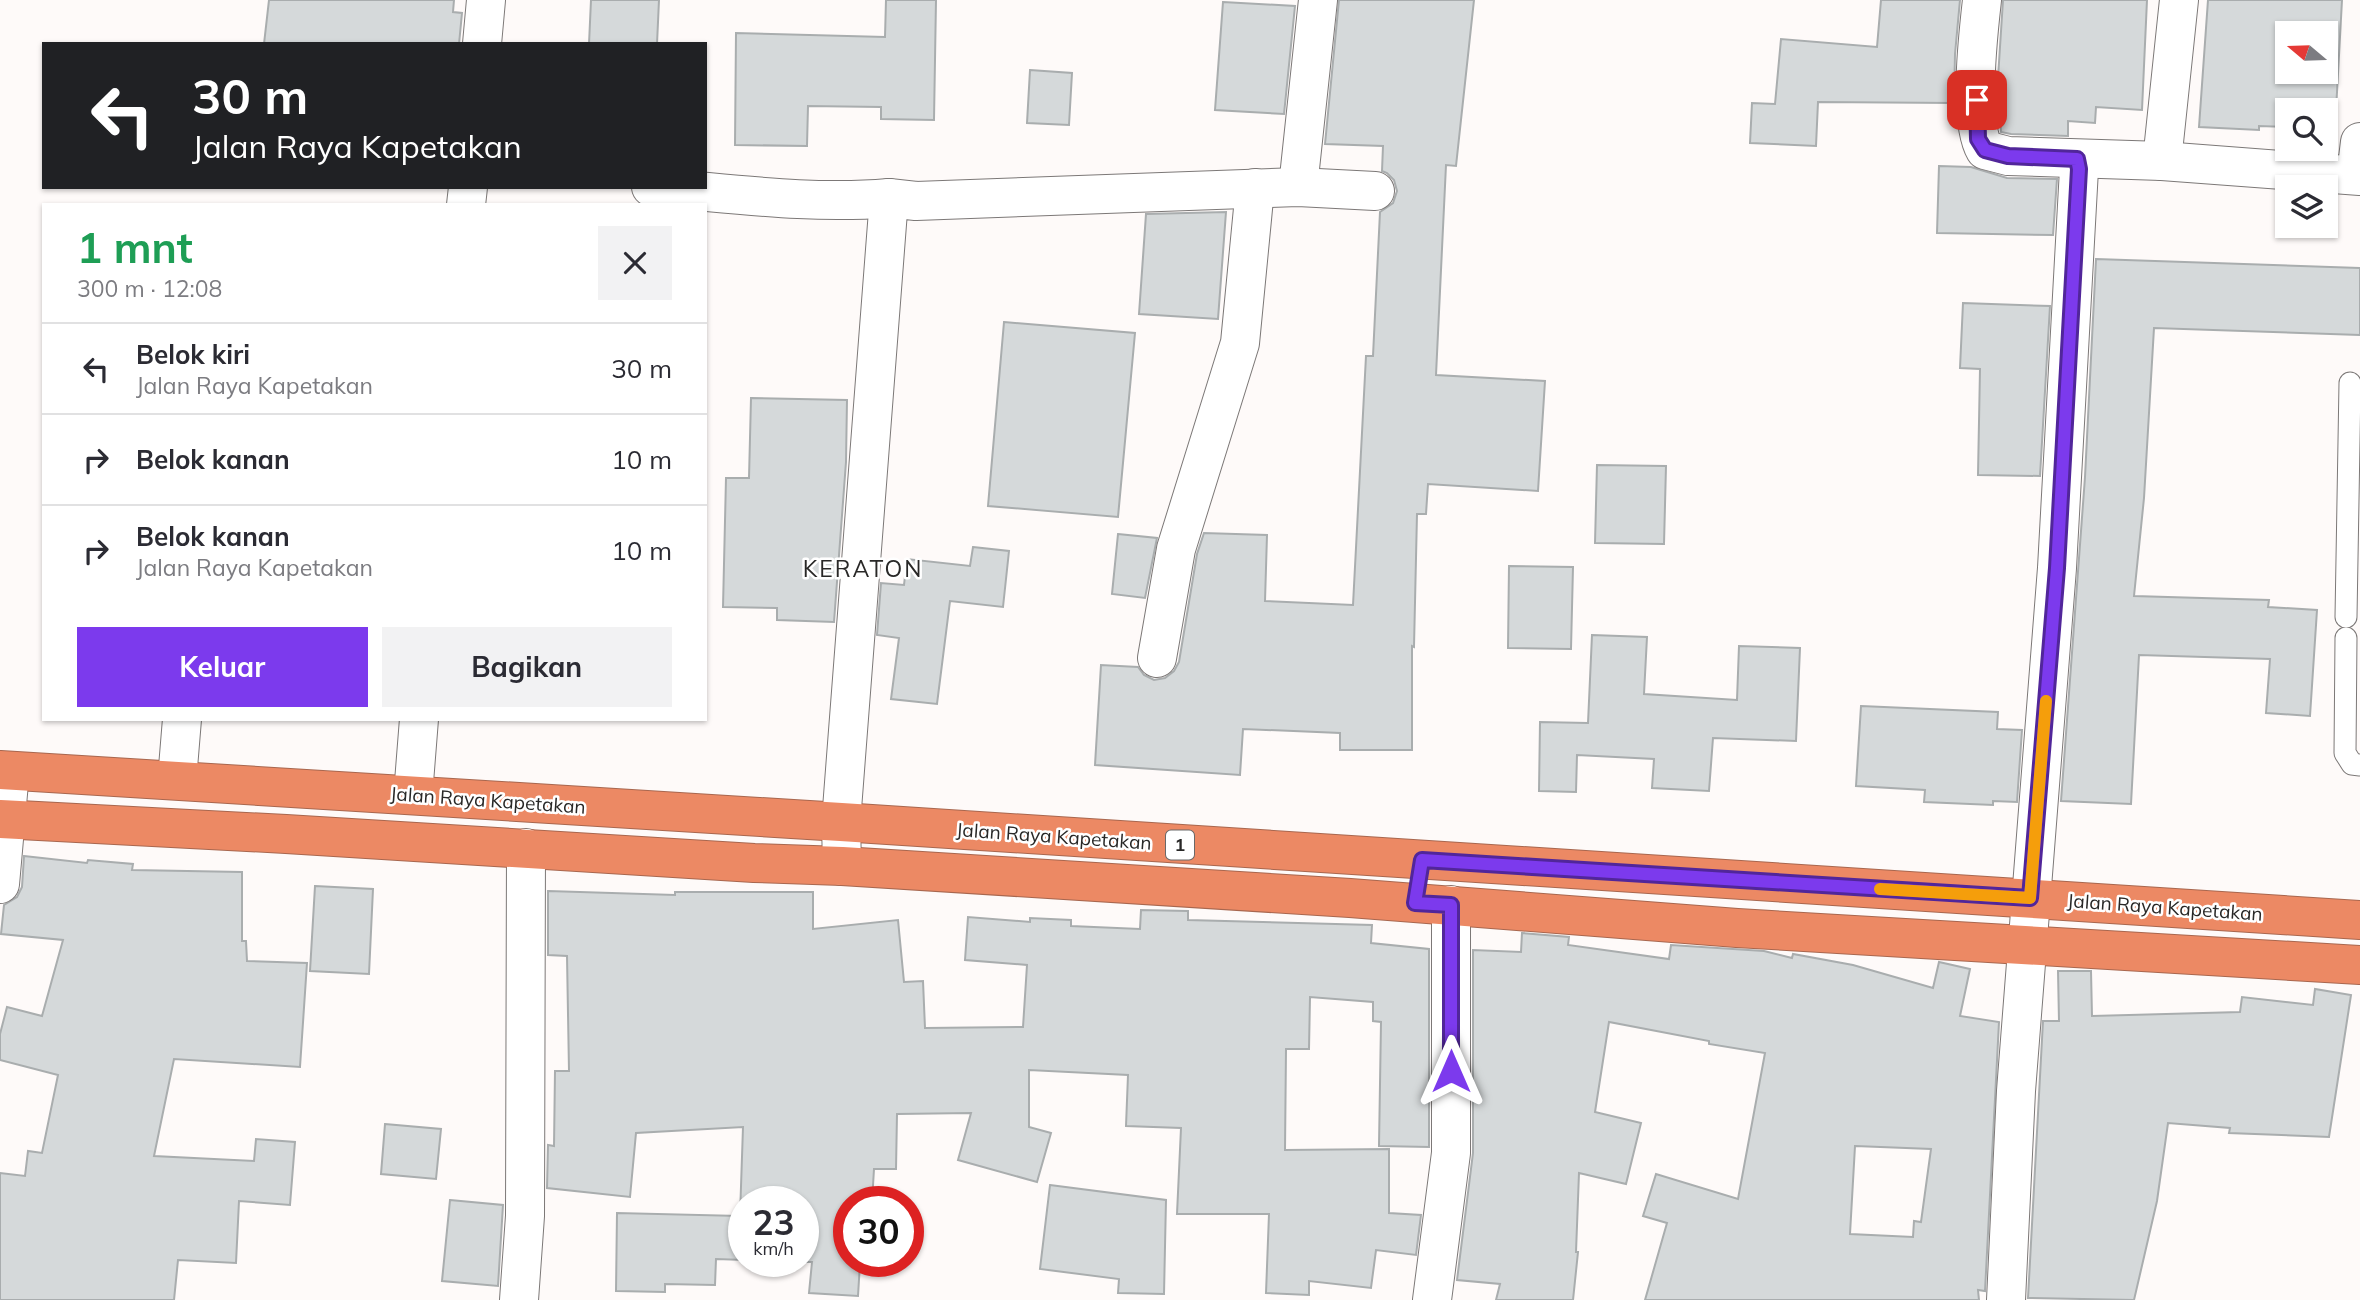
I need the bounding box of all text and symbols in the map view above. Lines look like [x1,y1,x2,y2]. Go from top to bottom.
north arrow [2275,21,2338,84]
map controls [2275,21,2338,238]
text: 30 m [192,65,308,126]
icon: left [77,70,168,161]
pin [1947,70,2007,130]
icon: arrive [1958,81,1996,119]
button: search [2275,98,2338,161]
text: Jalan Raya Kapetakan [192,126,522,166]
button: layers [2275,175,2338,238]
text: 1 mnt [77,221,193,274]
button: close [598,226,672,300]
text: 300 m · 12:08 [77,274,222,303]
text: Belok kiri [136,338,250,371]
icon: left [77,350,115,388]
text: 30 m [611,352,672,385]
text: Jalan Raya Kapetakan [136,371,373,400]
icon: right [77,441,115,479]
text: Belok kanan [136,443,290,476]
text: 10 m [611,443,672,476]
text: Belok kanan [136,520,290,553]
icon: right [77,532,115,570]
text: 10 m [611,534,672,567]
text: Jalan Raya Kapetakan [136,553,373,582]
district label: KERATON [803,554,923,583]
button: Keluar [77,627,368,707]
button: Bagikan [382,627,672,707]
street label: Jalan Raya Kapetakan [390,781,586,819]
street label: Jalan Raya Kapetakan [956,817,1152,855]
road number: 1 [1166,830,1194,860]
street label: Jalan Raya Kapetakan [2067,888,2263,926]
position arrow [1414,1034,1488,1108]
speed limit sign: 30 [833,1186,924,1277]
text: 23 [752,1200,795,1244]
text: km/h [753,1237,794,1260]

